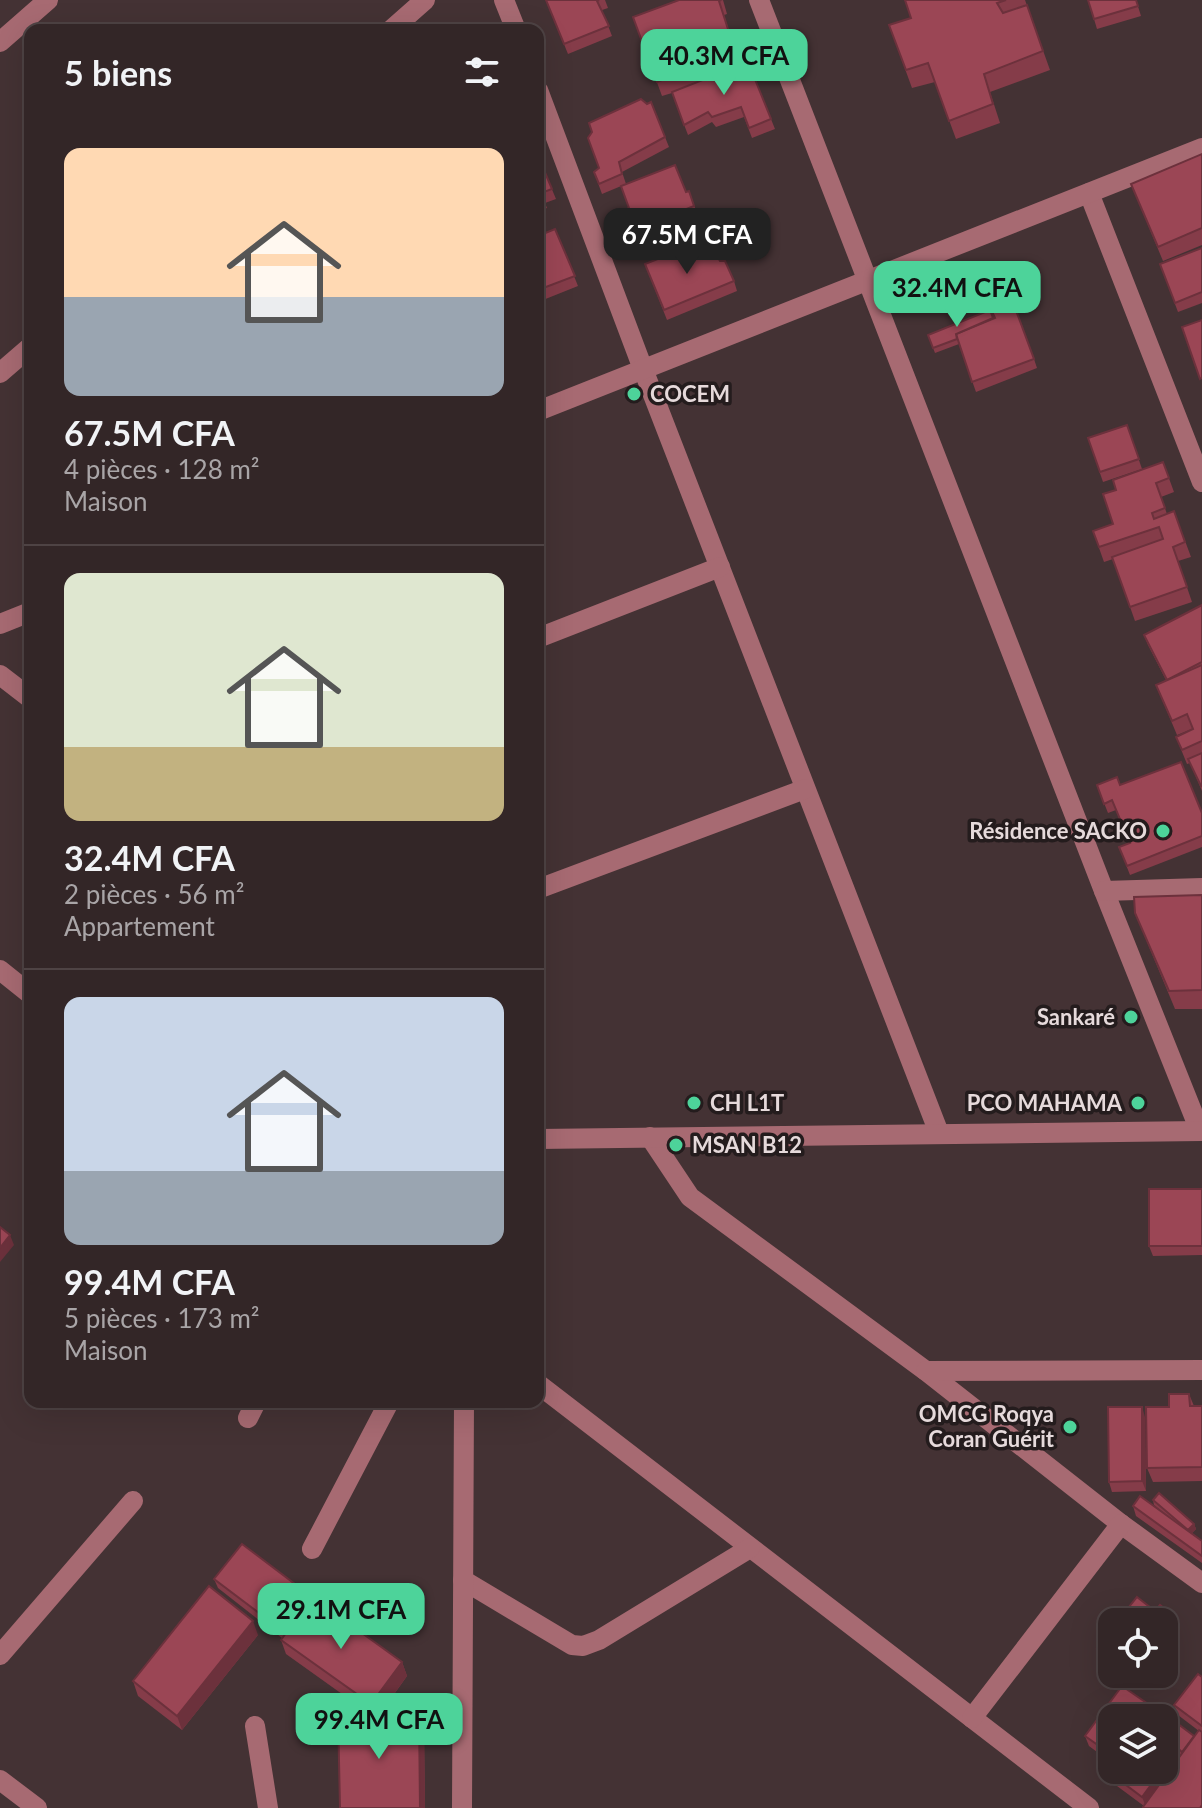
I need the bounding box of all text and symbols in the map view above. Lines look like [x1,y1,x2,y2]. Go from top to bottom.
pin: 40.3M CFA [632,29,816,97]
text: 40.3M CFA [659,39,789,71]
icon: filters [460,50,504,94]
text: 5 biens [64,52,172,93]
icon: home [212,200,356,344]
pin: 67.5M CFA [595,208,779,276]
text: 67.5M CFA [622,218,752,250]
pin: 32.4M CFA [865,261,1049,329]
text: 32.4M CFA [892,271,1022,303]
place label: COCEM [650,380,730,407]
marker: COCEM [625,385,643,403]
text: 67.5M CFA [64,412,235,453]
text: 4 pièces · 128 m² [64,453,259,485]
text: Maison [64,485,147,517]
icon: home [212,625,356,769]
place label: Résidence SACKO [969,817,1147,844]
marker: Résidence SACKO [1154,822,1172,840]
text: 32.4M CFA [64,837,235,878]
text: 2 pièces · 56 m² [64,878,244,910]
text: Appartement [64,910,215,942]
place label: Sankaré [1037,1003,1115,1030]
marker: Sankaré [1122,1008,1140,1026]
icon: home [212,1049,356,1193]
place label: CH L1T [710,1089,784,1116]
place label: PCO MAHAMA [967,1089,1123,1116]
marker: CH L1T [685,1094,703,1112]
marker: PCO MAHAMA [1129,1094,1147,1112]
place label: MSAN B12 [692,1131,802,1158]
marker: MSAN B12 [667,1136,685,1154]
text: 99.4M CFA [64,1261,235,1302]
text: 5 pièces · 173 m² [64,1302,259,1334]
text: Maison [64,1334,147,1366]
place label: OMCG Roqya Coran Guérit [919,1400,1055,1452]
marker: OMCG Roqya Coran Guérit [1061,1418,1079,1436]
pin: 29.1M CFA [249,1583,433,1651]
text: 29.1M CFA [276,1593,406,1625]
map controls [1098,1608,1178,1784]
button: locate [1098,1608,1178,1688]
pin: 99.4M CFA [287,1693,471,1761]
text: 99.4M CFA [314,1703,444,1735]
button: layers [1098,1704,1178,1784]

